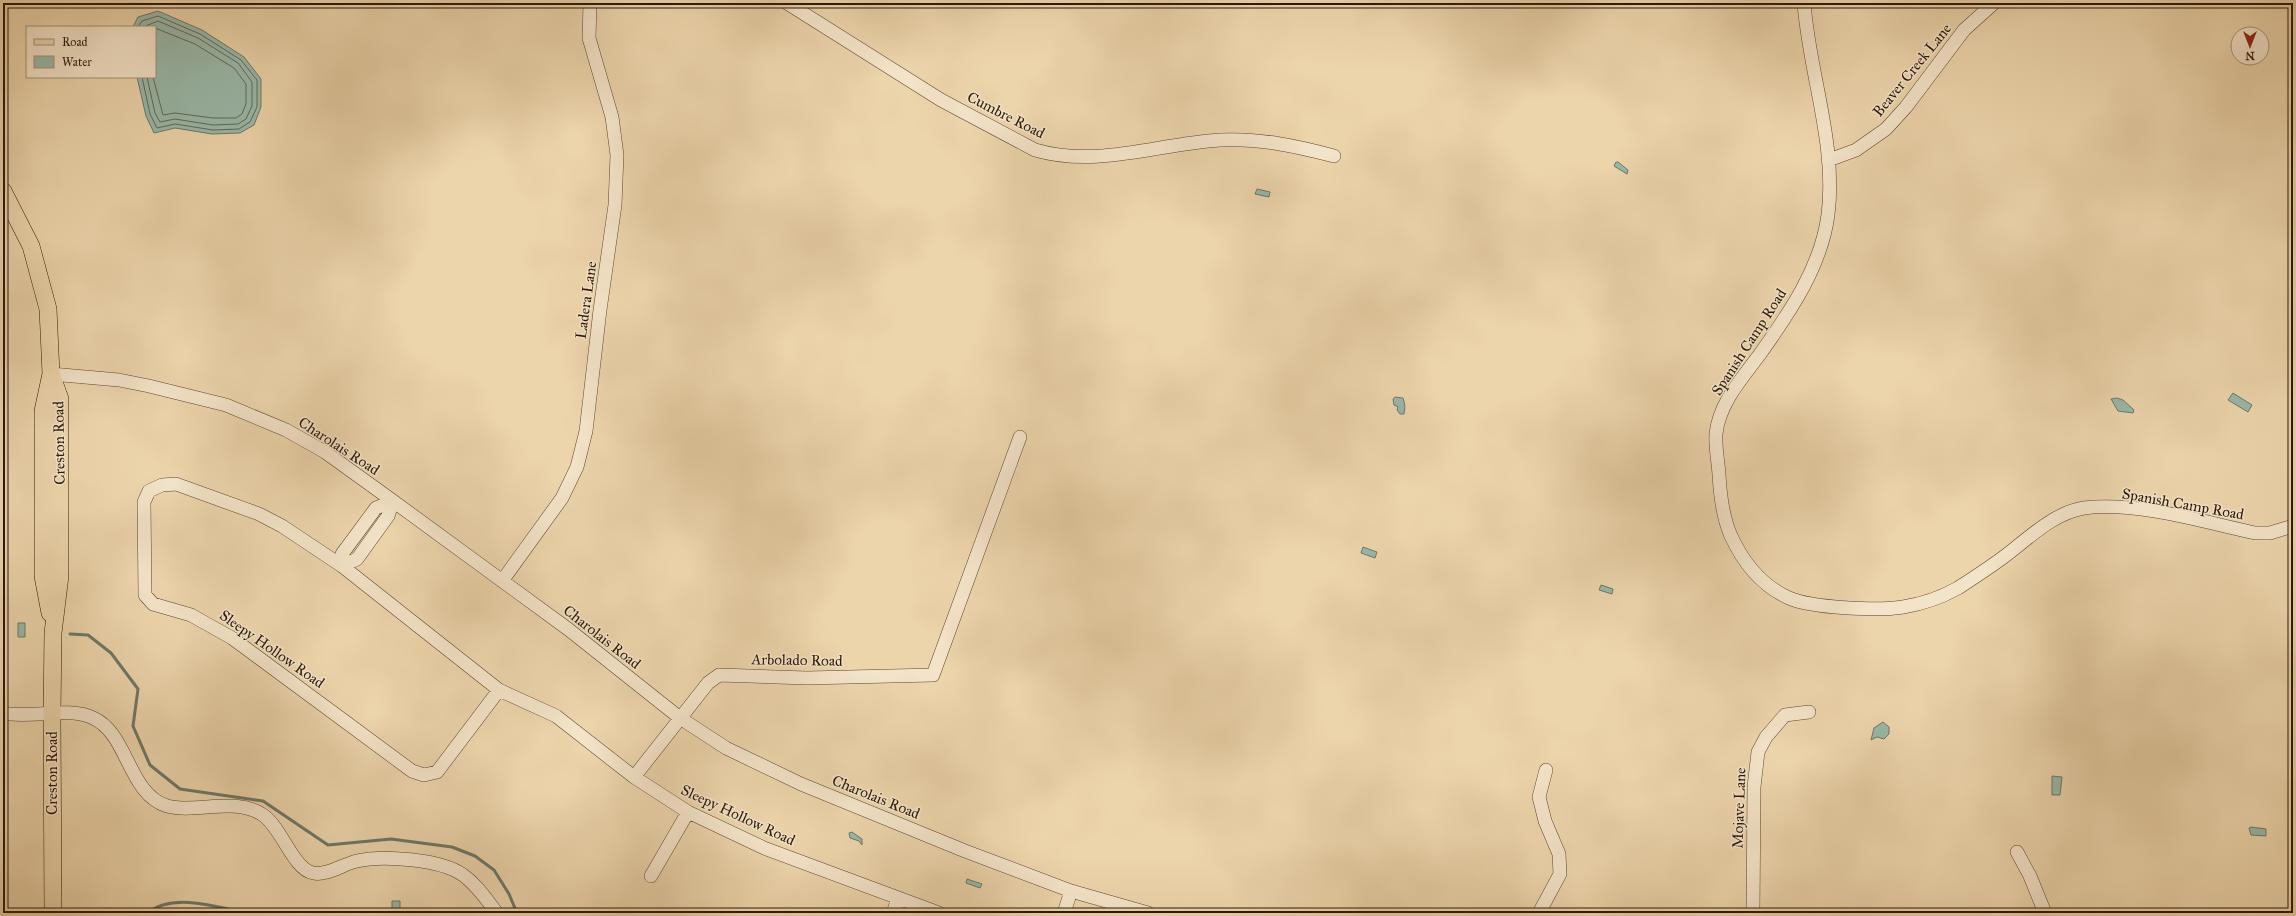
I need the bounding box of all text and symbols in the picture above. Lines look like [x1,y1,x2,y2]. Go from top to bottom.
street label: Beaver Creek Lane [1869,20,1955,120]
legend [26,26,156,78]
north arrow [2230,26,2270,66]
text: Road [62,35,88,49]
text: N [2245,49,2255,62]
text: Water [62,55,92,69]
street label: Cumbre Road [964,88,1048,143]
street label: Ladera Lane [572,260,600,340]
street label: Spanish Camp Road [1708,285,1790,399]
street label: Creston Road [49,401,69,485]
street label: Charolais Road [295,413,383,479]
street label: Spanish Camp Road [2121,484,2246,524]
street label: Charolais Road [560,601,645,673]
street label: Sleepy Hollow Road [216,606,328,692]
street label: Arbolado Road [750,650,843,670]
street label: Creston Road [43,731,61,815]
street label: Mojave Lane [1729,767,1749,849]
street label: Charolais Road [829,771,923,823]
street label: Sleepy Hollow Road [678,781,798,850]

